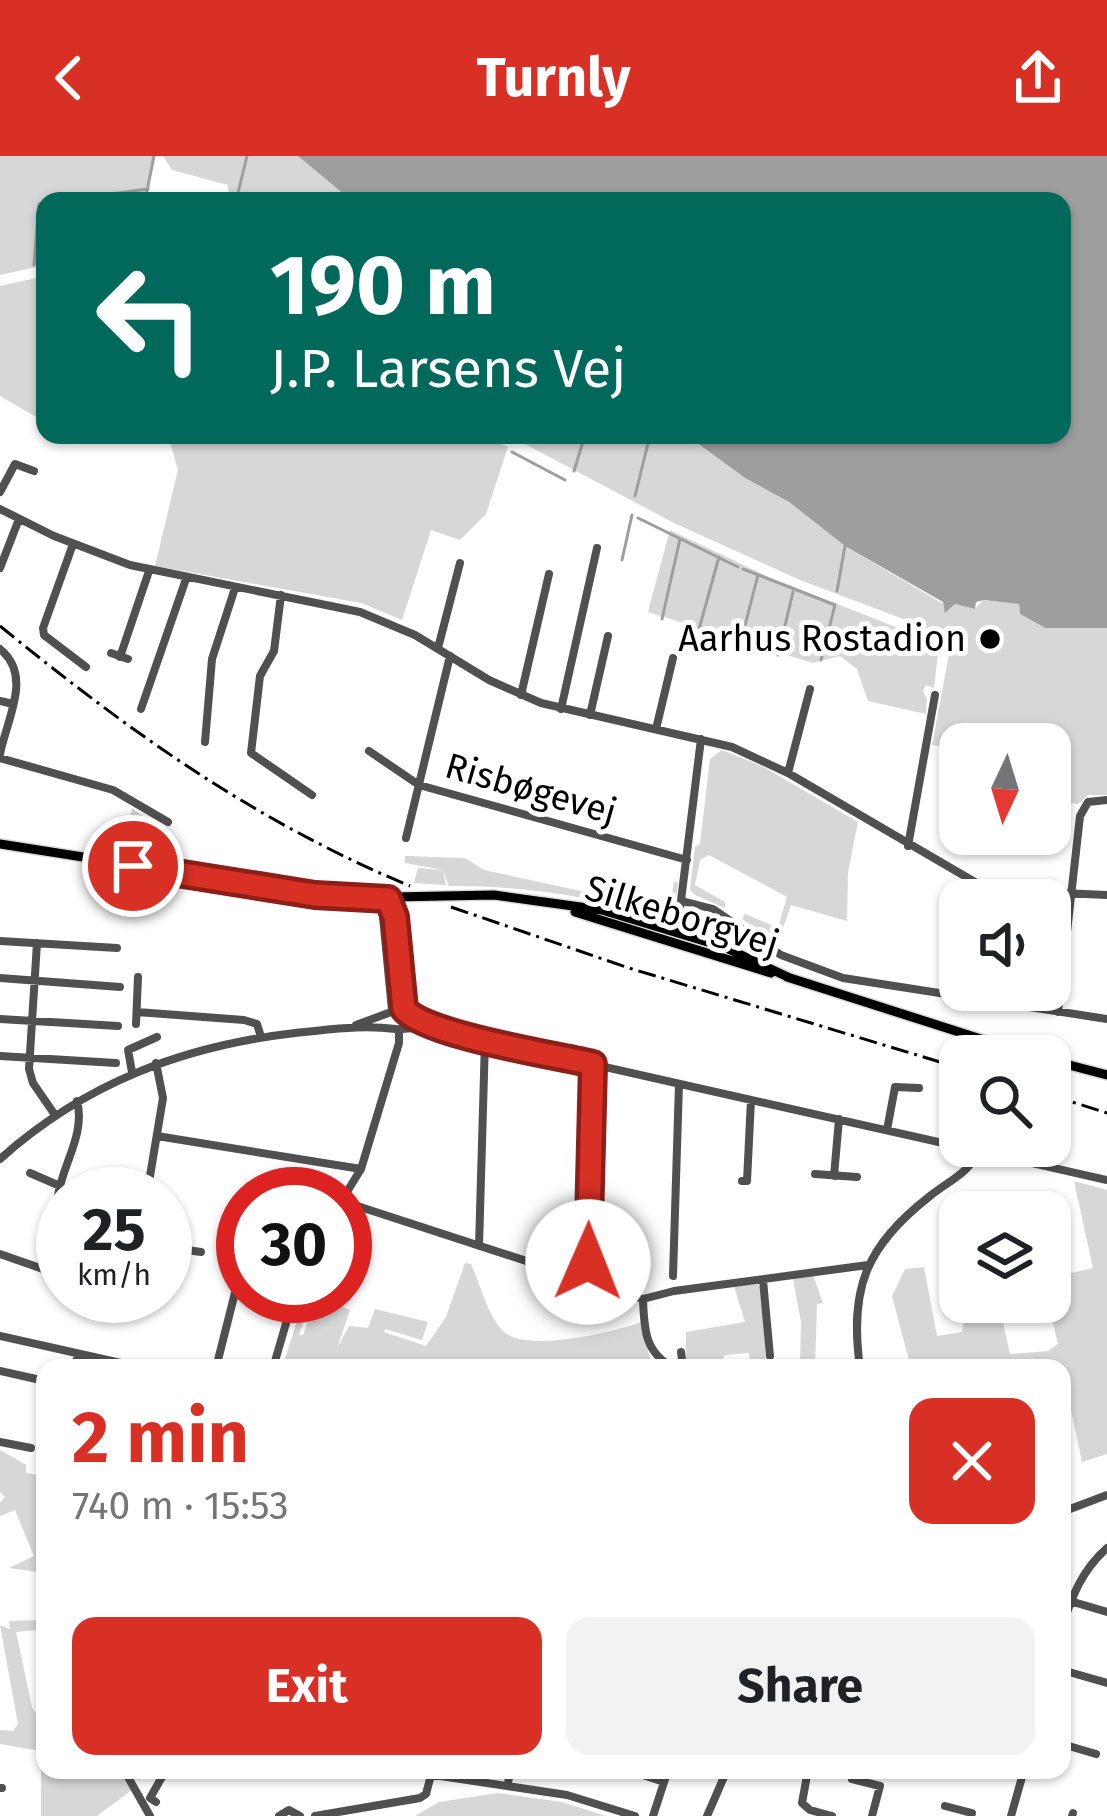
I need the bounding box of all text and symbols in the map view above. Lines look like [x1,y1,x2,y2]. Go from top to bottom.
icon: back [36,45,102,111]
icon: share [1005,45,1071,111]
text: Turnly [476,46,631,110]
text: 190 m [270,235,496,336]
icon: left [72,240,228,396]
text: J.P. Larsens Vej [270,337,626,401]
place label: Aarhus Rostadion [678,617,966,661]
marker: Aarhus Rostadion [977,626,1003,652]
north arrow [939,723,1071,855]
map controls [939,723,1071,1323]
street label: Risbøgevej [440,744,622,834]
pin [82,815,184,917]
icon: arrive [100,833,166,899]
street label: Silkeborgvej [580,866,784,966]
button: sound [939,879,1071,1011]
button: search [939,1035,1071,1167]
speed limit sign: 30 [216,1167,372,1323]
button: layers [939,1191,1071,1323]
text: 25 [82,1194,146,1266]
position arrow [525,1199,651,1325]
text: km/h [77,1257,151,1293]
text: 2 min [72,1395,249,1481]
button: close [909,1398,1035,1524]
text: 740 m · 15:53 [72,1483,289,1529]
button: Exit [72,1617,542,1755]
button: Share [566,1617,1035,1755]

